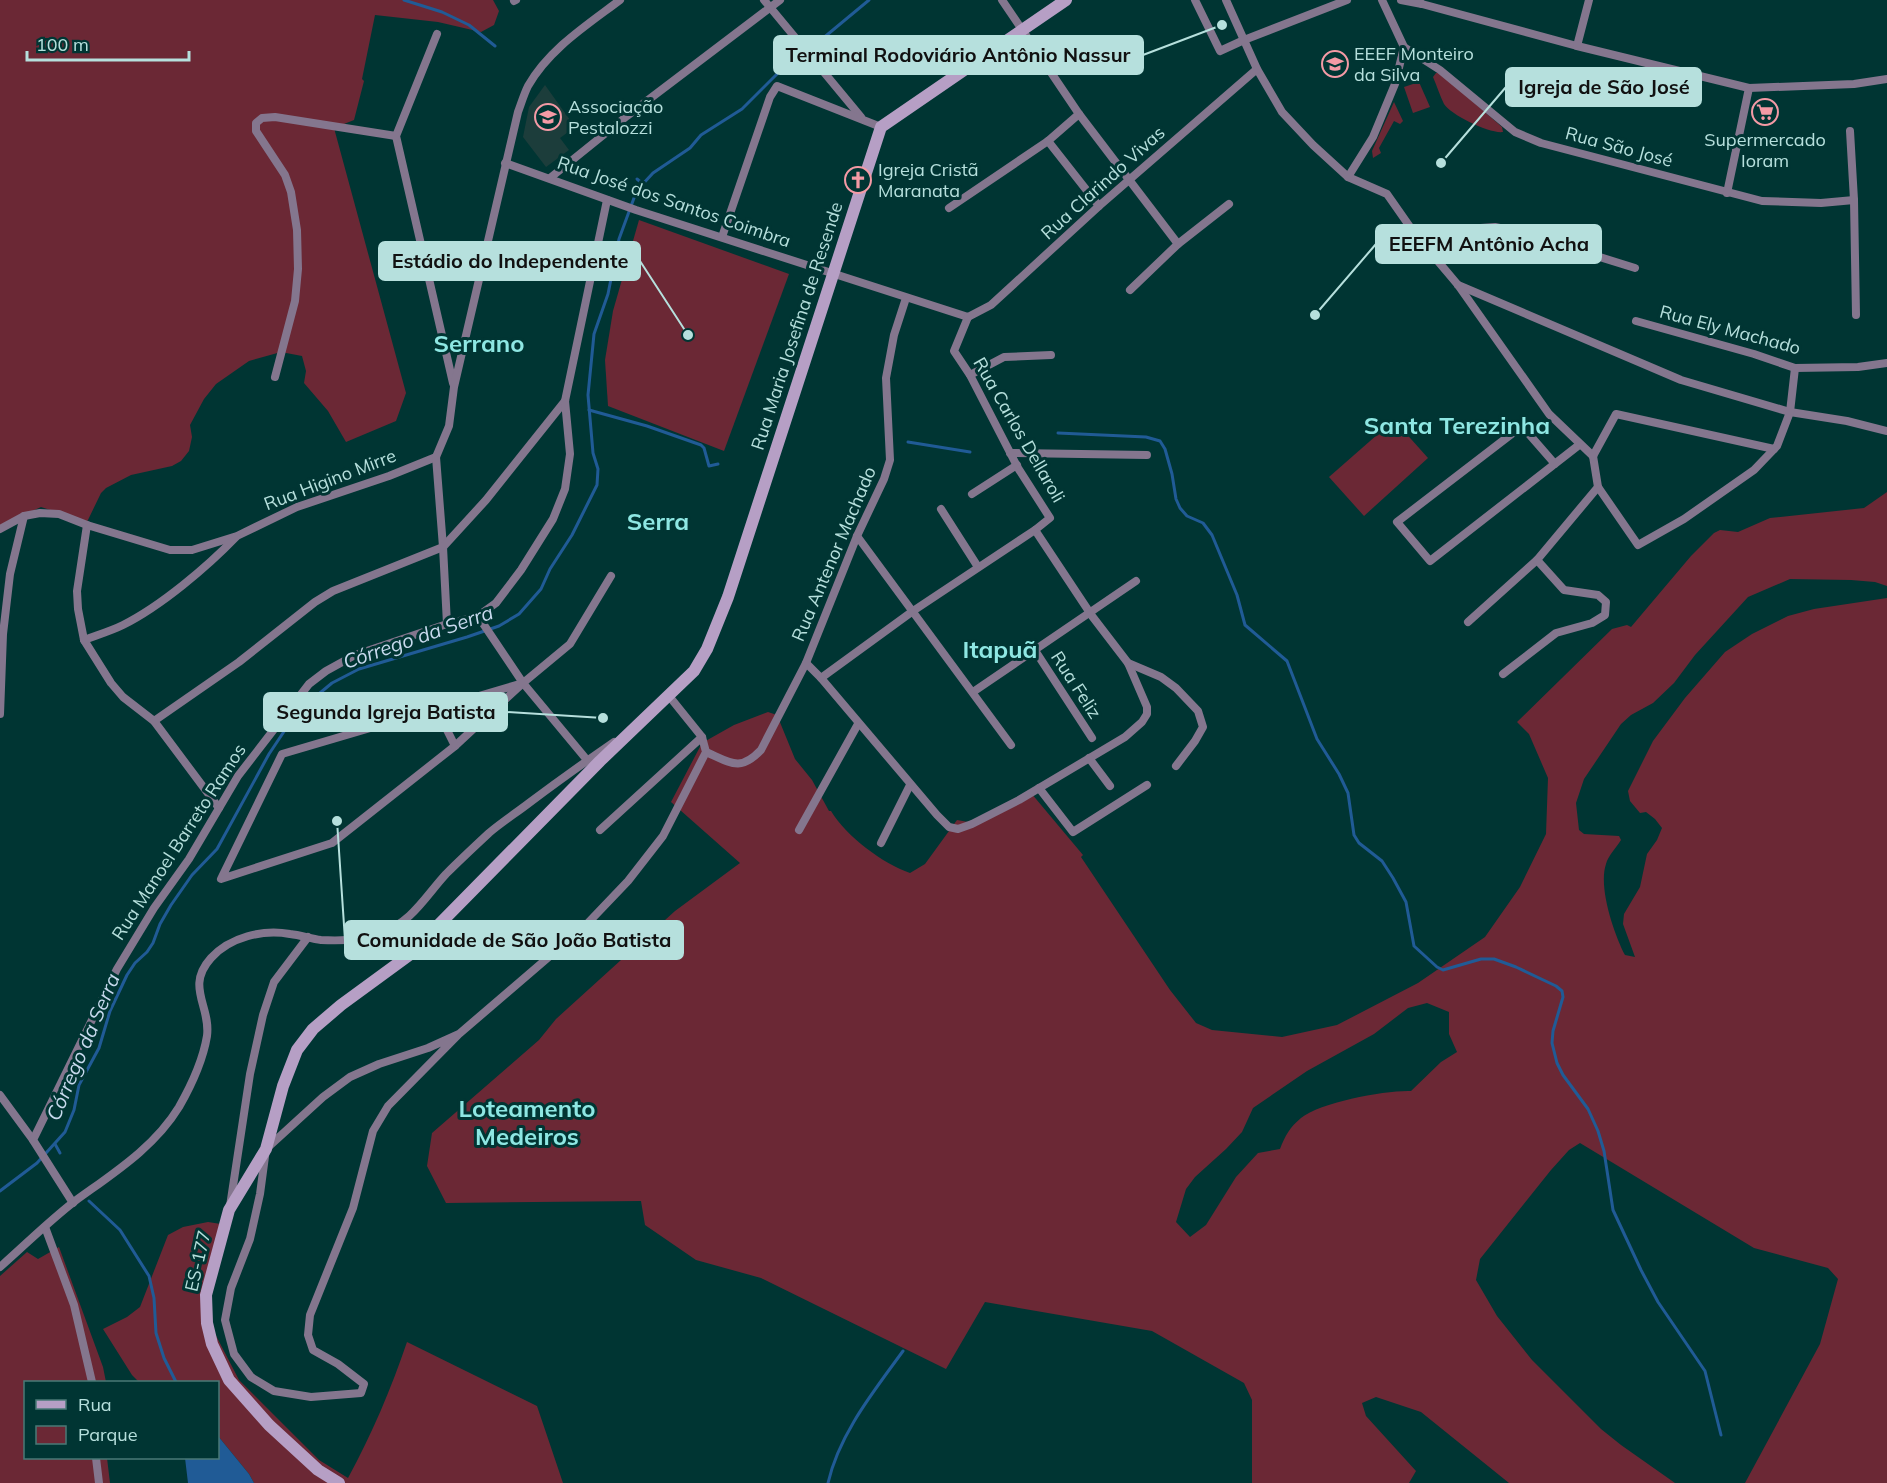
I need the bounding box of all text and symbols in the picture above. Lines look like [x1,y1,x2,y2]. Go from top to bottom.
scale bar [27,24,189,62]
text: 100 m [36,33,89,56]
callout: Terminal Rodoviário Antônio Nassur [774,36,1143,74]
text: Terminal Rodoviário Antônio Nassur [786,42,1131,67]
place label: EEEF Monteiro da Silva [1354,42,1474,86]
school or university icon: EEEF Monteiro da Silva [1320,49,1350,79]
callout: Igreja de São José [1506,68,1701,106]
text: Igreja de São José [1518,74,1690,99]
place label: Associação Pestalozzi [568,95,663,139]
supermarket icon: Supermercado Ioram [1750,97,1780,127]
school or university icon: Associação Pestalozzi [533,102,563,132]
street label: Rua Clarindo Vivas [1036,121,1169,244]
street label: Rua São José [1563,121,1675,172]
place label: Supermercado Ioram [1704,128,1826,172]
street label: Rua José dos Santos Coimbra [554,151,794,252]
place label: Igreja Cristã Maranata [878,158,979,202]
church icon: Igreja Cristã Maranata [843,165,873,195]
street label: Rua Maria Josefina de Resende [746,199,848,453]
callout: EEEFM Antônio Acha [1376,225,1601,263]
text: EEEFM Antônio Acha [1389,231,1589,256]
callout: Estádio do Independente [379,242,640,280]
text: Estádio do Independente [392,248,628,273]
street label: Rua Ely Machado [1657,300,1803,359]
district label: Serrano [434,328,524,358]
street label: Rua Carlos Dellaroli [969,353,1070,506]
district label: Santa Terezinha [1364,410,1550,440]
street label: Rua Higino Mirre [261,444,399,515]
street label: Rua Antenor Machado [786,463,881,645]
district label: Serra [627,506,689,536]
water label: Córrego da Serra [339,599,496,674]
district label: Itapuã [963,634,1037,664]
street label: Rua Feliz [1046,647,1107,723]
callout: Segunda Igreja Batista [264,693,507,731]
text: Segunda Igreja Batista [276,699,496,724]
street label: Rua Manoel Barreto Ramos [106,739,251,944]
callout: Comunidade de São João Batista [345,921,683,959]
text: Comunidade de São João Batista [357,927,671,952]
water label: Córrego da Serra [40,969,125,1124]
district label: Loteamento Medeiros [459,1093,595,1151]
street label: ES-177 [179,1228,216,1294]
legend [24,1381,219,1459]
text: Rua [78,1393,112,1416]
text: Parque [78,1423,137,1446]

